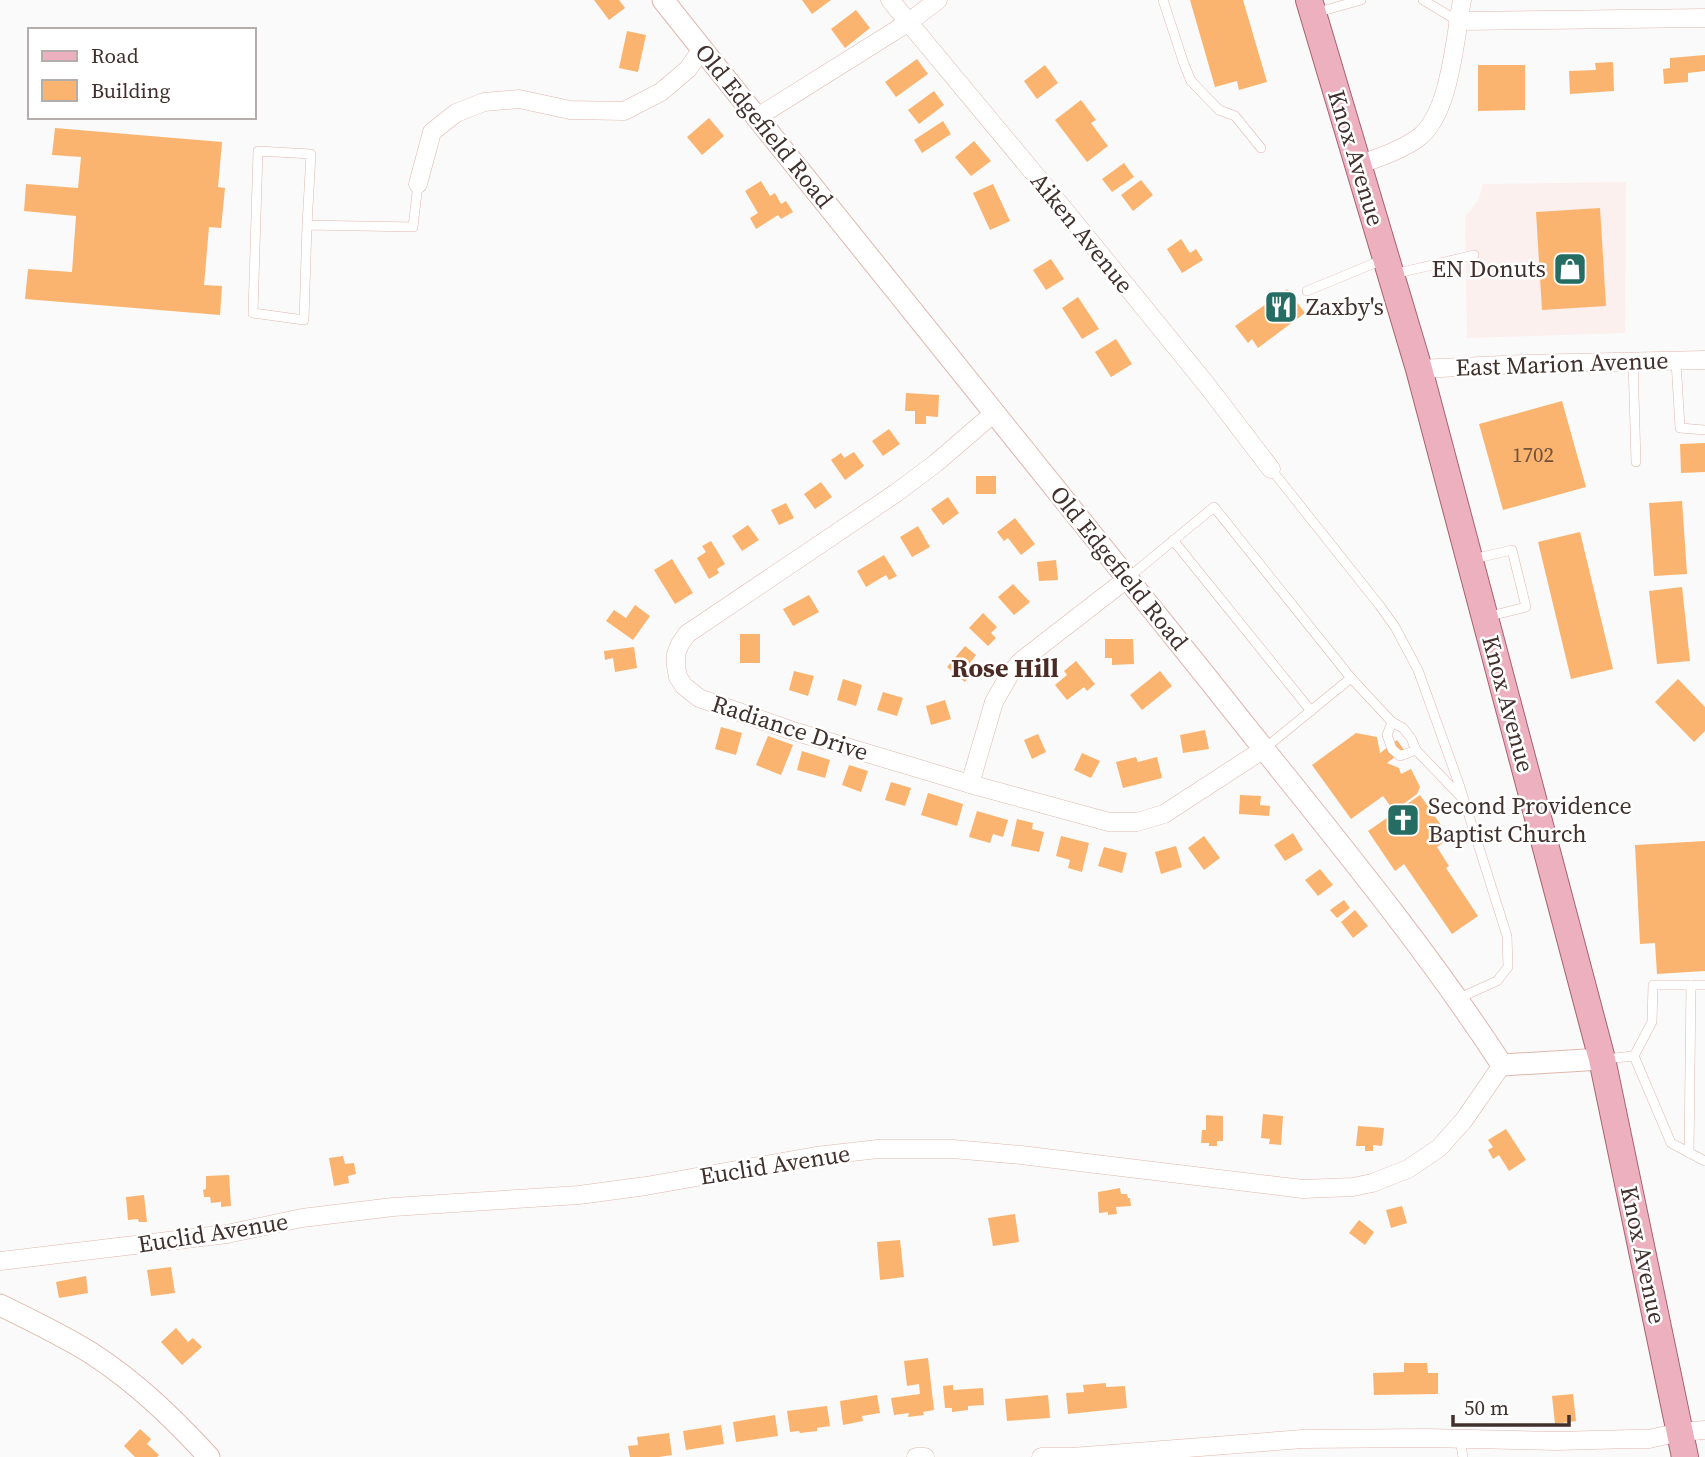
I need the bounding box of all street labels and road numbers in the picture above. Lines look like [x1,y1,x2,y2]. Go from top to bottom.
street label: Old Edgefield Road [688,37,841,215]
street label: Knox Avenue [1320,86,1393,230]
street label: Aiken Avenue [1023,165,1141,300]
street label: East Marion Avenue [1455,343,1669,384]
street label: Old Edgefield Road [1043,479,1196,657]
street label: Knox Avenue [1474,632,1543,776]
street label: Radiance Drive [708,687,873,768]
street label: Euclid Avenue [697,1136,852,1193]
street label: Knox Avenue [1613,1183,1674,1327]
street label: Euclid Avenue [135,1204,290,1261]

